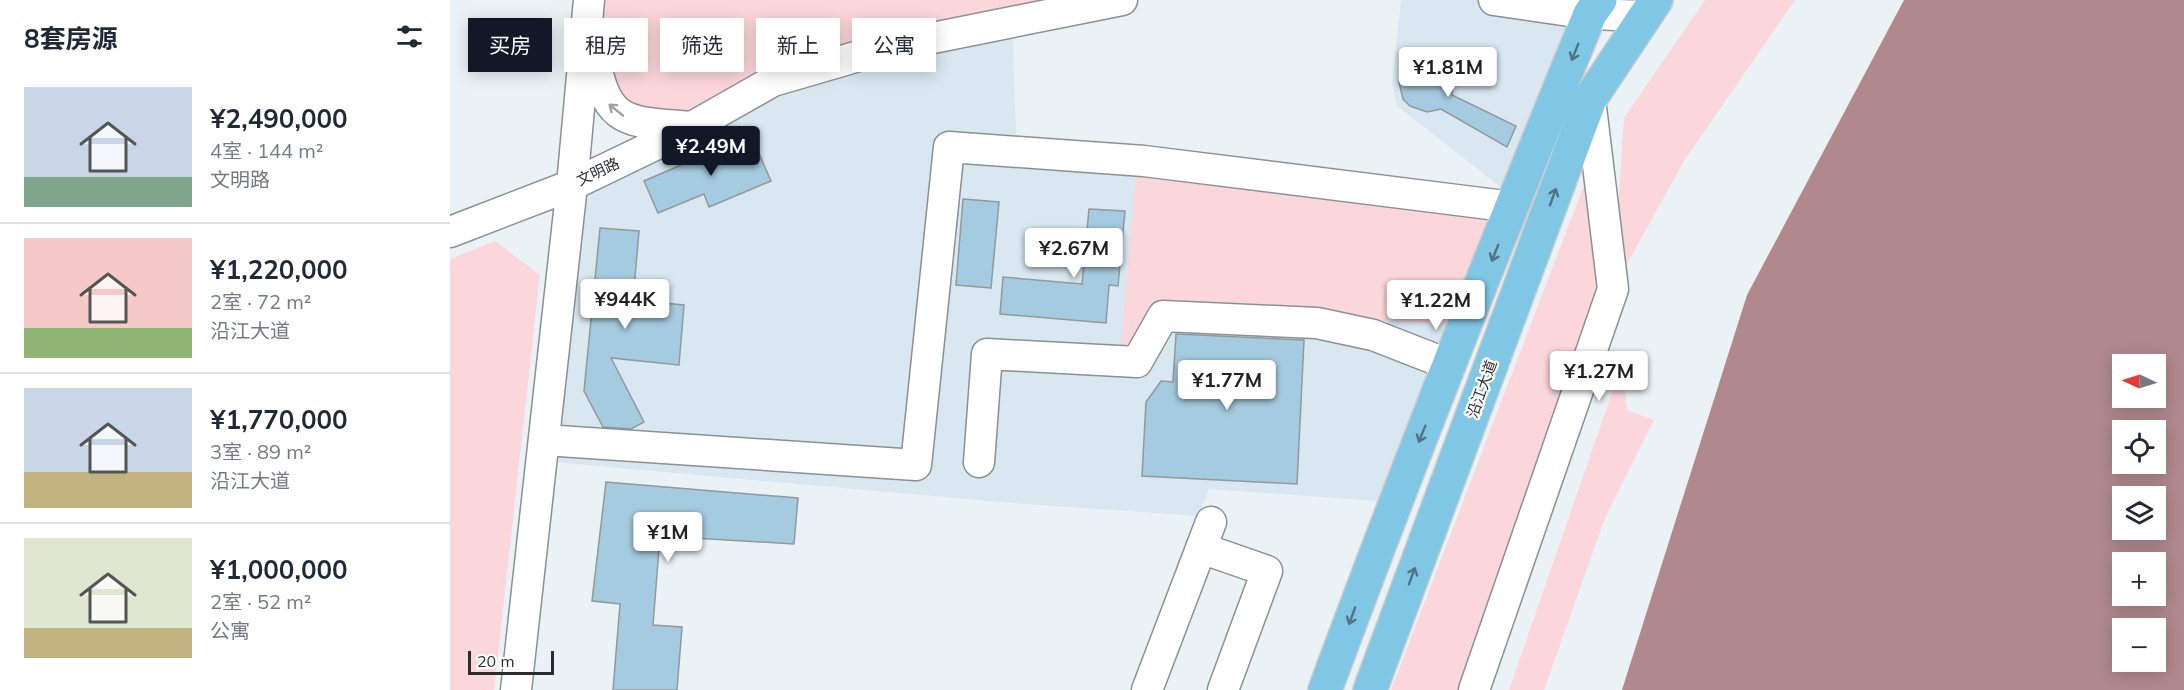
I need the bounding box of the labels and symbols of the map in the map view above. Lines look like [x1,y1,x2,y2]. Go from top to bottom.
one-way arrow [1568,43,1579,61]
pin: ¥1.81M [1399,47,1497,98]
one-way arrow [608,104,624,117]
pin: ¥2.49M [662,126,760,177]
street label: 文明路 [573,153,622,190]
one-way arrow [1549,188,1560,206]
pin: ¥2.67M [1025,228,1123,279]
one-way arrow [1489,243,1500,262]
pin: ¥944K [583,279,667,330]
pin: ¥1.22M [1387,280,1485,331]
pin: ¥1.27M [1550,351,1648,402]
north arrow [2112,354,2166,408]
street label: 沿江大道 [1462,357,1501,420]
pin: ¥1.77M [1178,360,1276,411]
one-way arrow [1416,425,1427,443]
pin: ¥1M [639,512,697,563]
one-way arrow [1407,567,1418,586]
one-way arrow [1346,606,1357,625]
scale bar [468,648,554,676]

